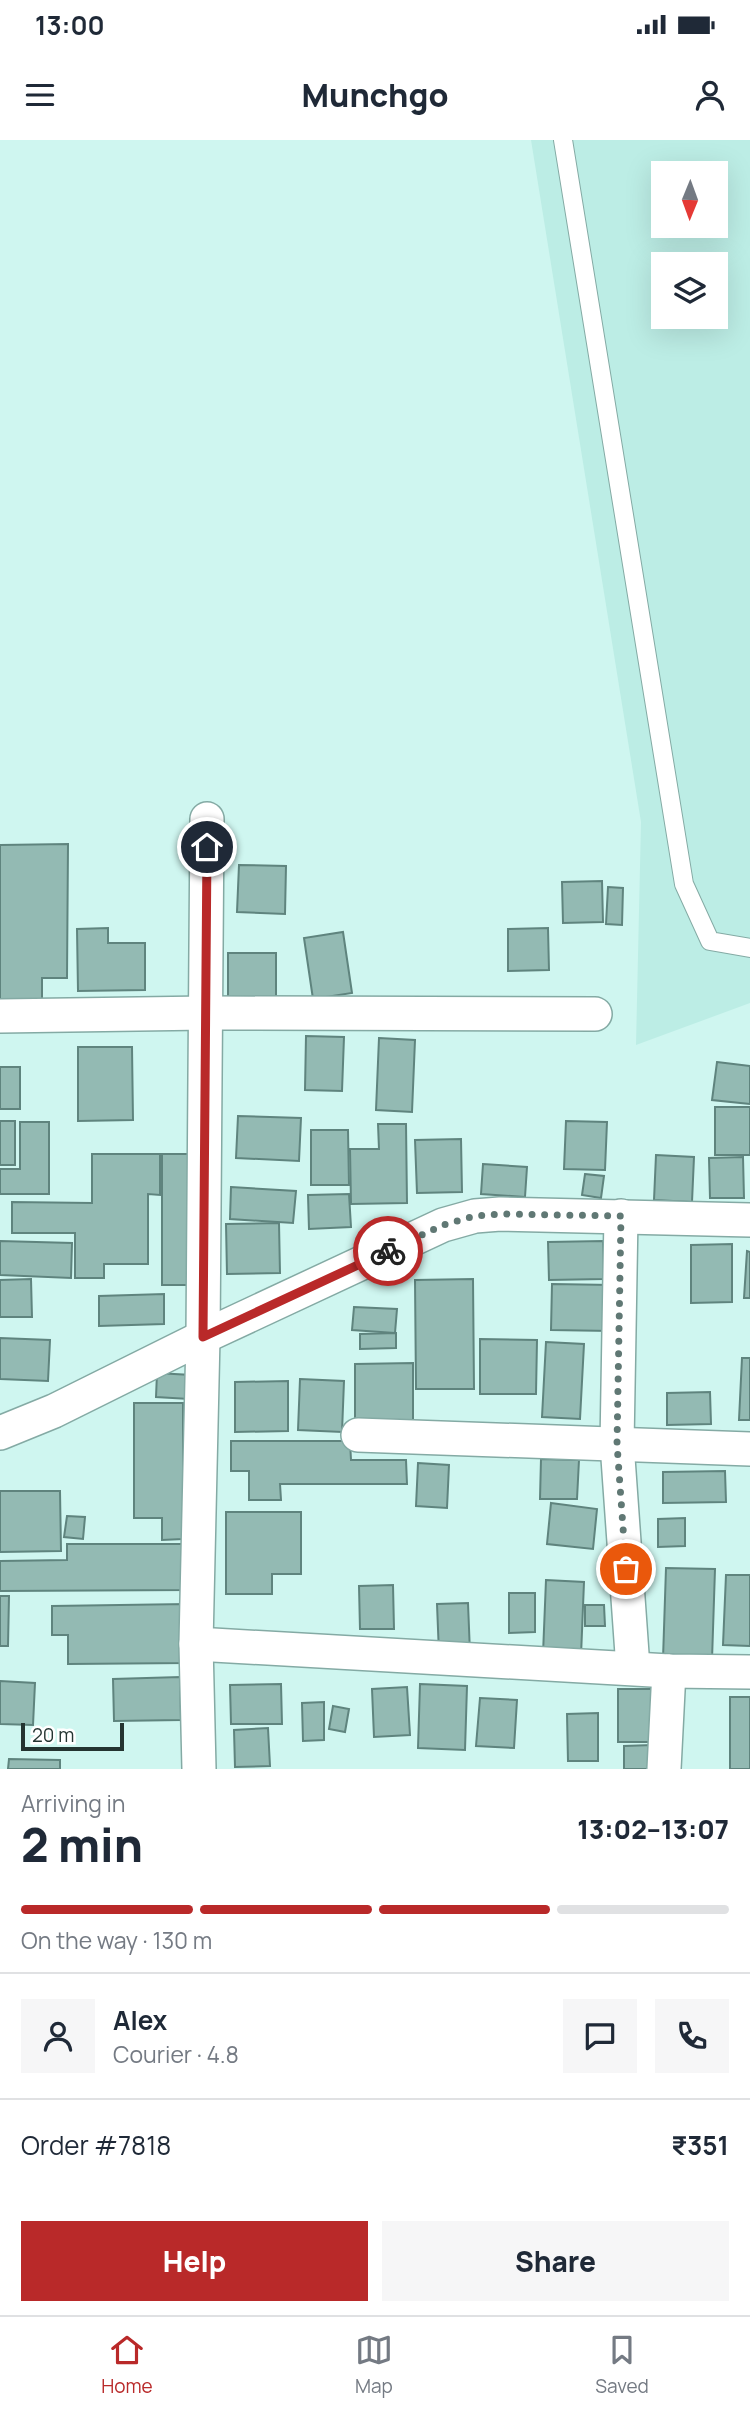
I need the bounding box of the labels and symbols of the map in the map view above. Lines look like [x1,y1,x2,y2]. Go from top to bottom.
north arrow [651,161,728,238]
pin [177,817,237,877]
courier [353,1216,423,1286]
pin [596,1539,656,1599]
scale bar [21,1720,124,1752]

